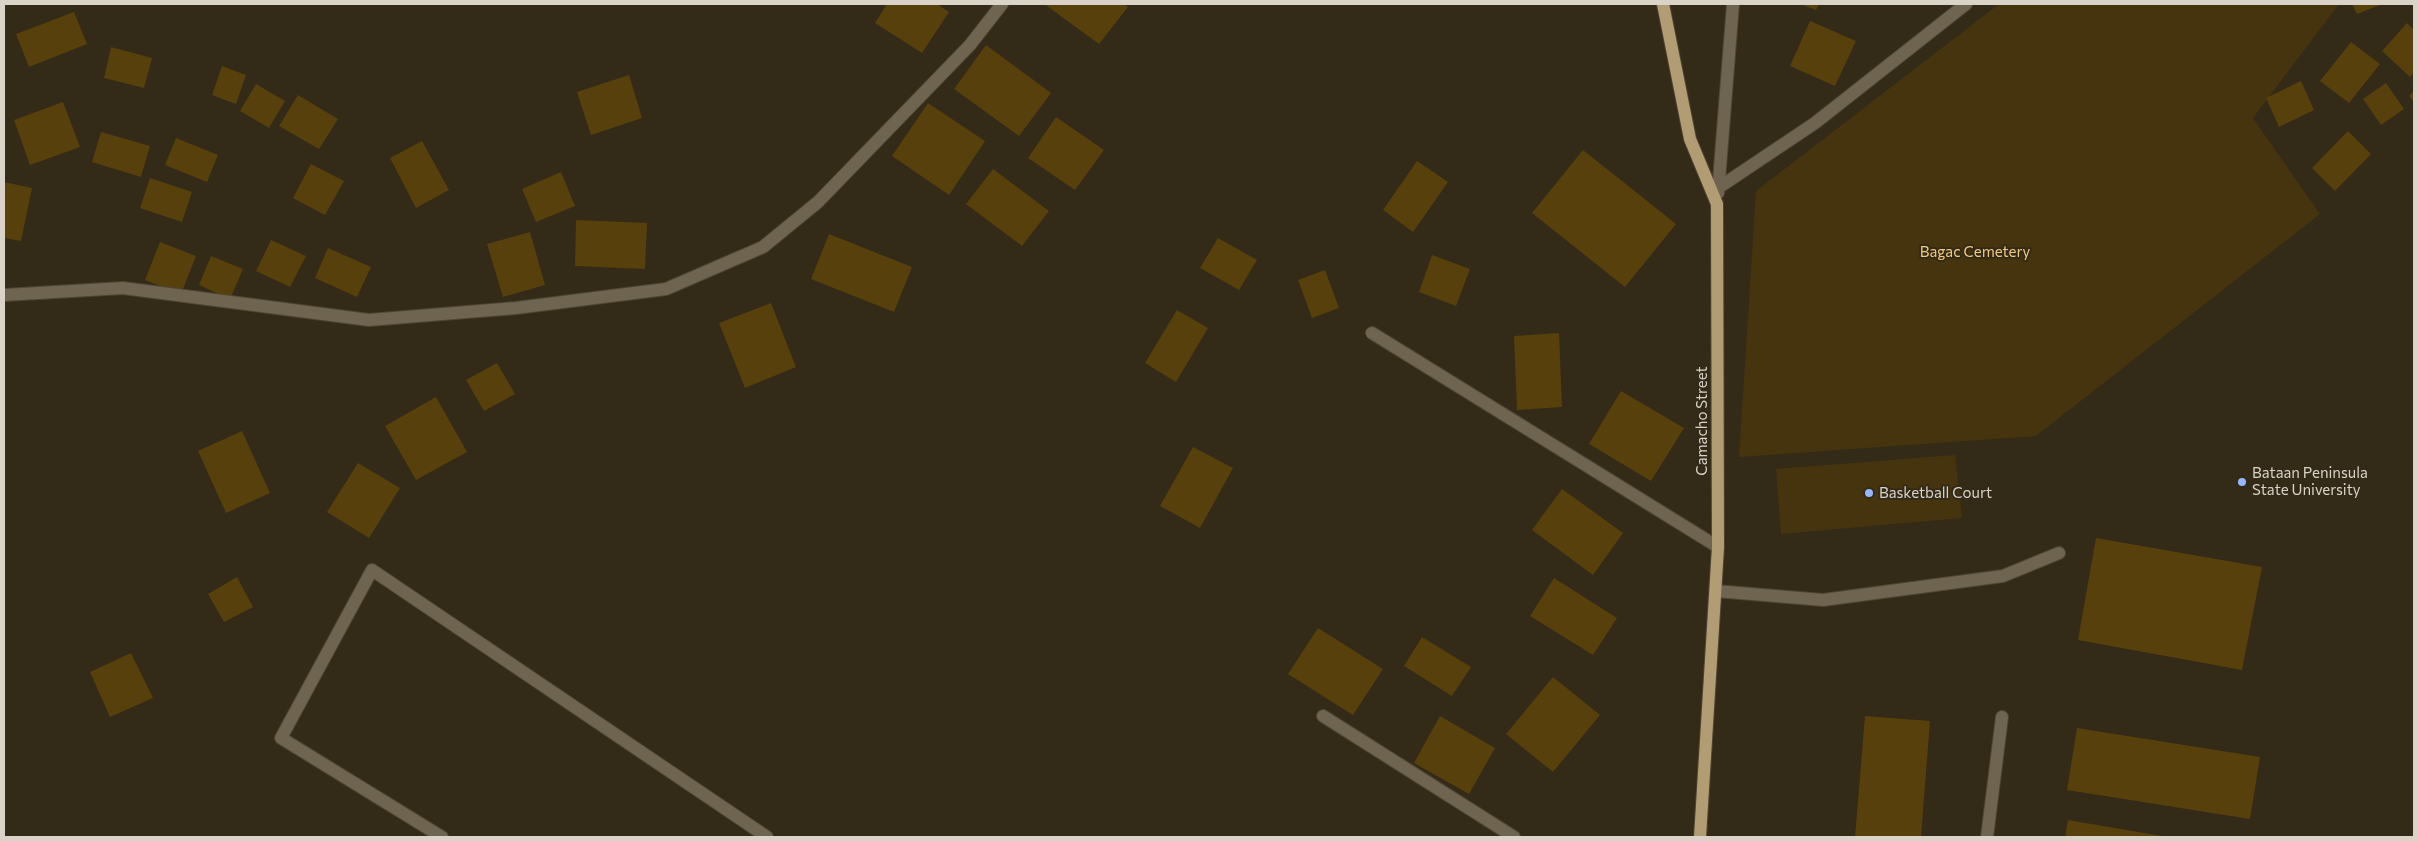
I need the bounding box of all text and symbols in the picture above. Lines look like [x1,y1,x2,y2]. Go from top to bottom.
park label: Bagac Cemetery [1920,243,2030,261]
street label: Camacho Street [1693,366,1711,476]
place label: Bataan Peninsula State University [2252,464,2368,499]
marker: Bataan Peninsula State University [2236,476,2248,488]
place label: Basketball Court [1879,484,1992,502]
marker: Basketball Court [1863,487,1875,499]

